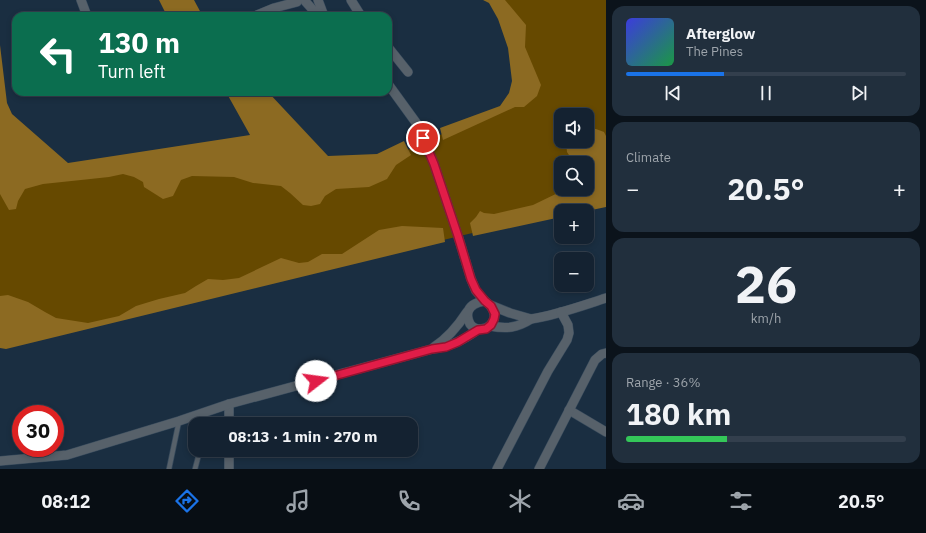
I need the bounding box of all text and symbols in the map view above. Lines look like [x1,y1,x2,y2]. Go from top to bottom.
text: 130 m [98,24,180,61]
text: Afterglow [686,24,755,43]
icon: left [32,28,84,80]
text: The Pines [686,43,743,60]
text: Turn left [98,60,166,83]
icon: previous [662,82,684,104]
icon: pause [755,82,777,104]
icon: next [848,82,870,104]
map controls [554,108,594,292]
button: sound [554,108,594,148]
pin [406,121,440,155]
icon: arrive [412,127,434,149]
text: Climate [626,149,671,166]
button: search [554,156,594,196]
text: 20.5° [727,169,805,208]
text: − [626,174,639,203]
text: + [893,174,906,203]
button: + [554,204,594,244]
text: 26 [735,250,797,317]
button: − [554,252,594,292]
text: km/h [751,310,781,327]
position arrow [295,360,337,402]
text: Range · 36% [626,374,700,391]
text: 180 km [626,394,731,433]
speed limit sign: 30 [12,405,64,457]
text: 08:13 · 1 min · 270 m [229,427,377,446]
icon: directions [173,487,201,515]
icon: music [284,487,312,515]
icon: phone [395,487,423,515]
icon: climate [506,487,534,515]
icon: car [617,487,645,515]
icon: filters [727,487,755,515]
text: 08:12 [41,490,91,513]
text: 20.5° [838,490,885,513]

